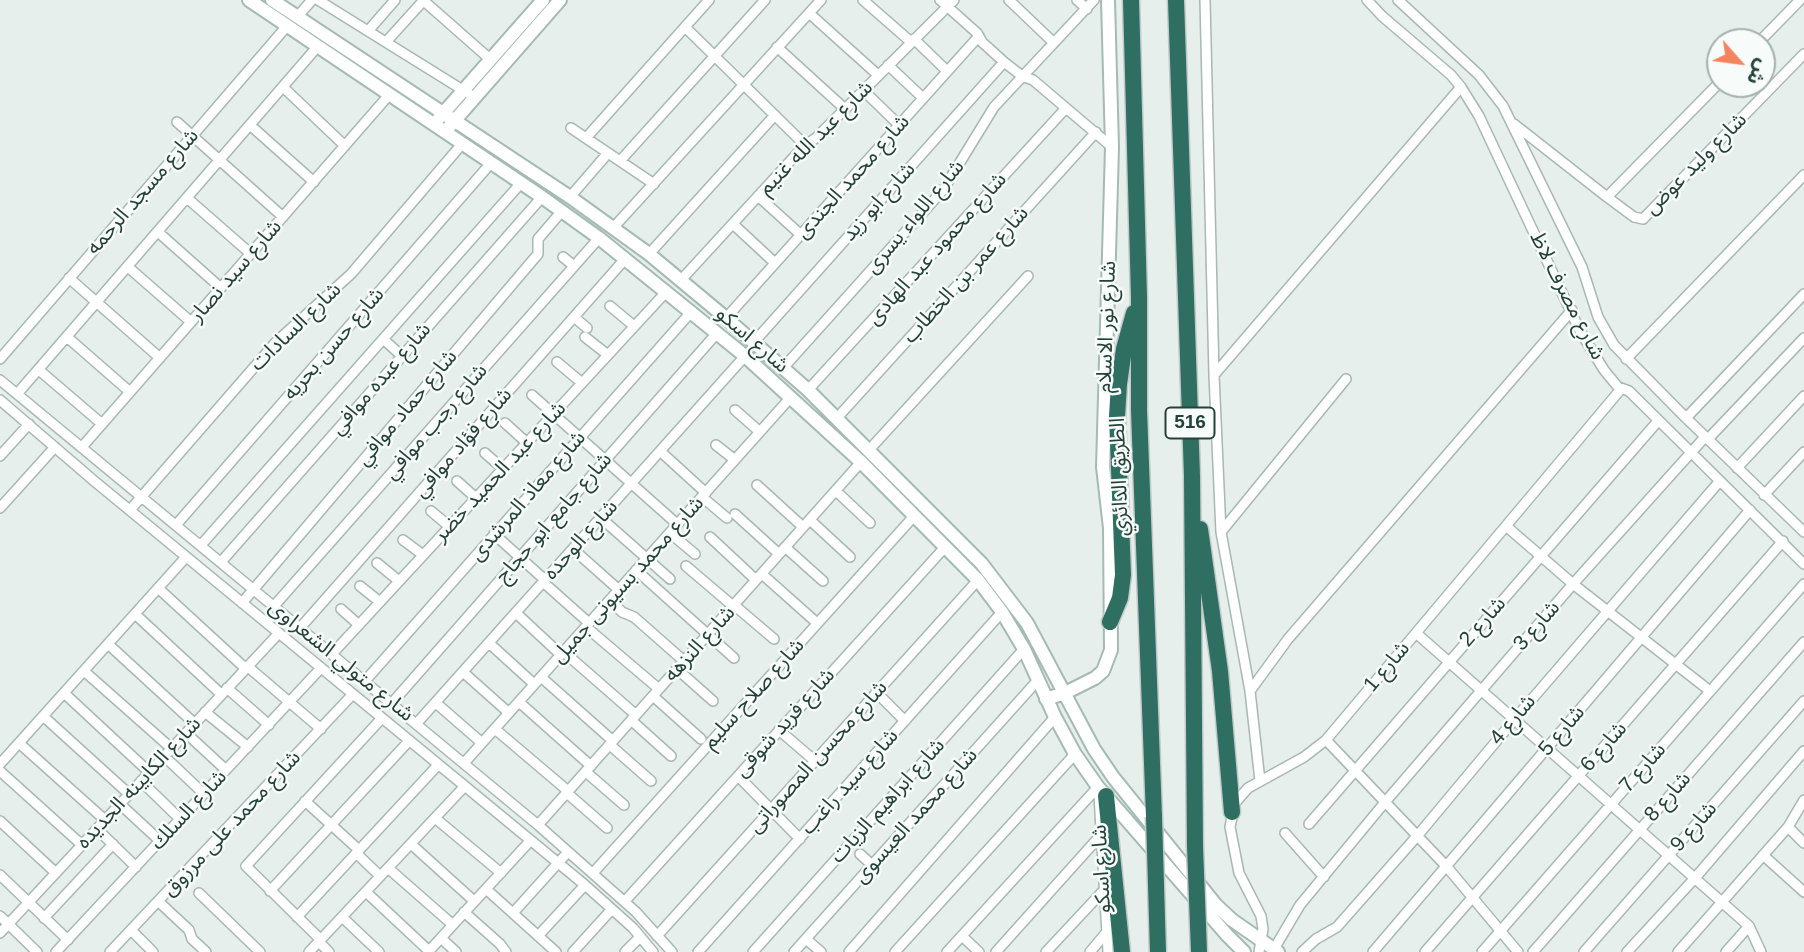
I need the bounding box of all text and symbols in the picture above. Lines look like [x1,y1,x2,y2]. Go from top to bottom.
north arrow [1706,28,1776,98]
text: ش [1743,56,1774,89]
street label: شارع عبد الله غنيم [753,75,879,201]
street label: شارع وليد عوض [1640,108,1752,220]
street label: شارع محمد الجندى [791,110,915,244]
street label: شارع مسجد الرحمه [81,124,205,260]
street label: شارع اللواء يسرى [860,155,970,279]
street label: شارع ابو زيد [837,157,921,247]
street label: شارع محمود عبد الهادى [862,167,1012,331]
street label: شارع عمر بن الخطاب [898,201,1034,349]
street label: شارع سيد نصار [185,215,287,327]
street label: شارع مصرف لاظ [1524,228,1610,364]
street label: شارع نور الاسلام [1092,260,1122,394]
street label: شارع السادات [245,277,347,377]
street label: شارع حسن بحريه [278,282,390,406]
street label: شارع اسكو [710,301,794,379]
street label: شارع عبده موافي [325,318,437,440]
street label: شارع حماد موافي [351,345,463,471]
street label: شارع رجب موافي [379,359,493,485]
street label: شارع فؤاد موافي [408,383,518,503]
street label: شارع عبد الحميد خضر [428,397,572,547]
road number: 516 [1166,408,1214,438]
street label: الطريق الدائري [1105,417,1135,537]
street label: شارع معاذ المرشدى [465,426,591,566]
street label: شارع جامع ابو حجاج [490,447,618,589]
street label: شارع محمد بسيونى جميل [546,491,710,669]
street label: شارع الوحده [538,495,624,585]
street label: شارع 2 [1454,592,1512,652]
street label: شارع متولي الشعراوى [263,595,419,727]
street label: شارع 3 [1508,596,1566,656]
street label: شارع النزهه [659,601,741,687]
street label: شارع صلاح سليم [698,634,810,754]
street label: شارع 1 [1359,637,1415,697]
street label: شارع فريد شوقى [729,663,841,783]
street label: شارع محسن المصوراتى [743,676,893,838]
street label: شارع 4 [1485,690,1541,750]
street label: شارع 5 [1534,701,1590,761]
street label: شارع الكابينه الجديده [71,712,207,854]
street label: شارع 6 [1575,717,1633,777]
street label: شارع سيد راغب [796,724,904,840]
street label: شارع ابراهيم الزيات [825,733,951,869]
street label: شارع 7 [1614,738,1672,798]
street label: شارع محمد العيسوى [849,743,983,889]
street label: شارع محمد على مرزوق [158,746,306,902]
street label: شارع السلك [145,765,233,855]
street label: شارع 8 [1639,767,1697,827]
street label: شارع 9 [1665,797,1723,857]
street label: شارع اسكو [1087,824,1117,914]

